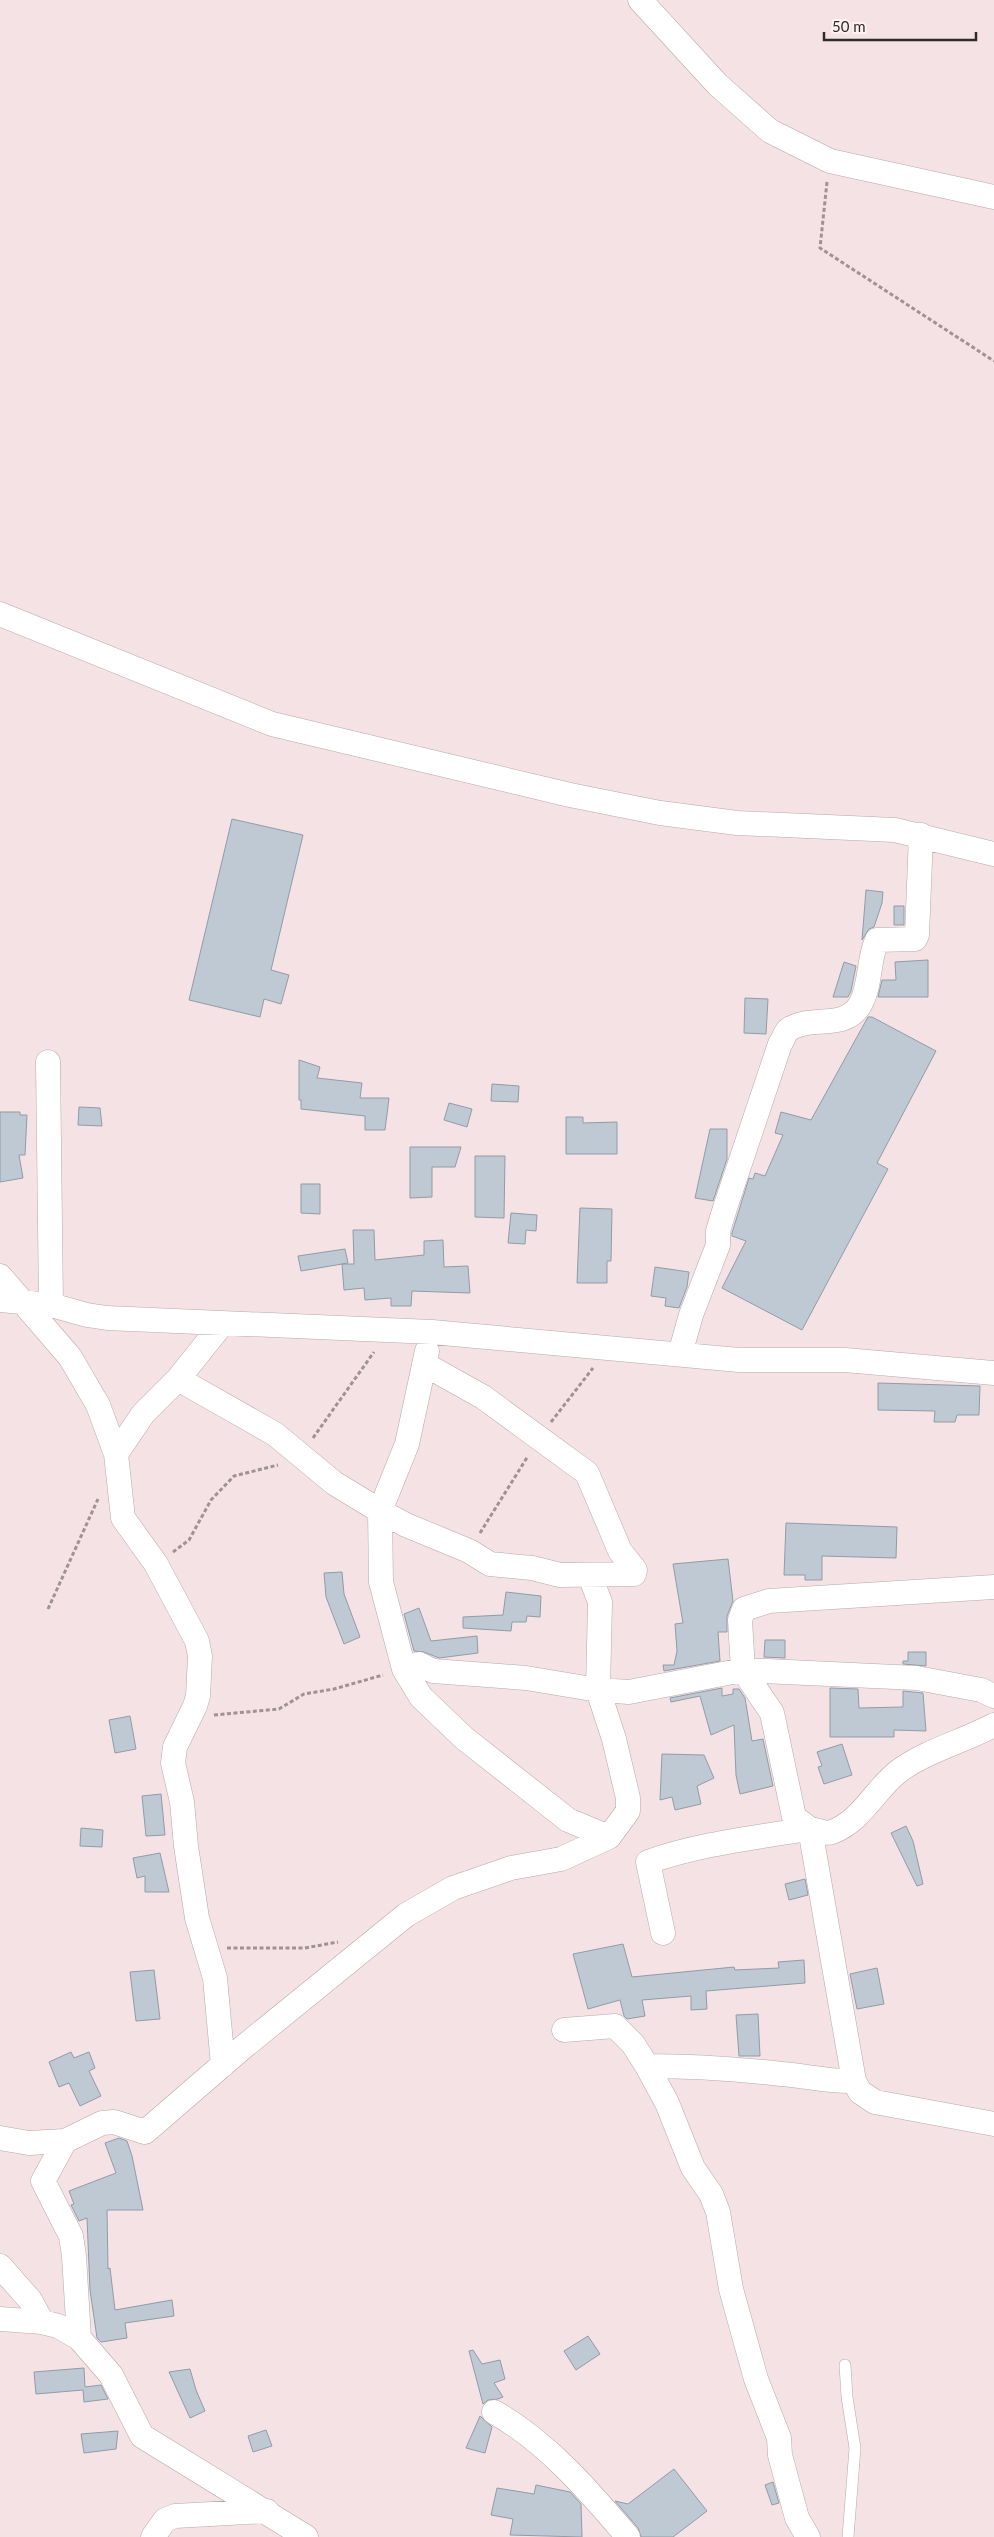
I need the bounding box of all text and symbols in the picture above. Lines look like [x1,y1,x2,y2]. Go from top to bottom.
scale bar [824,10,976,42]
text: 50 m [832,17,866,35]

